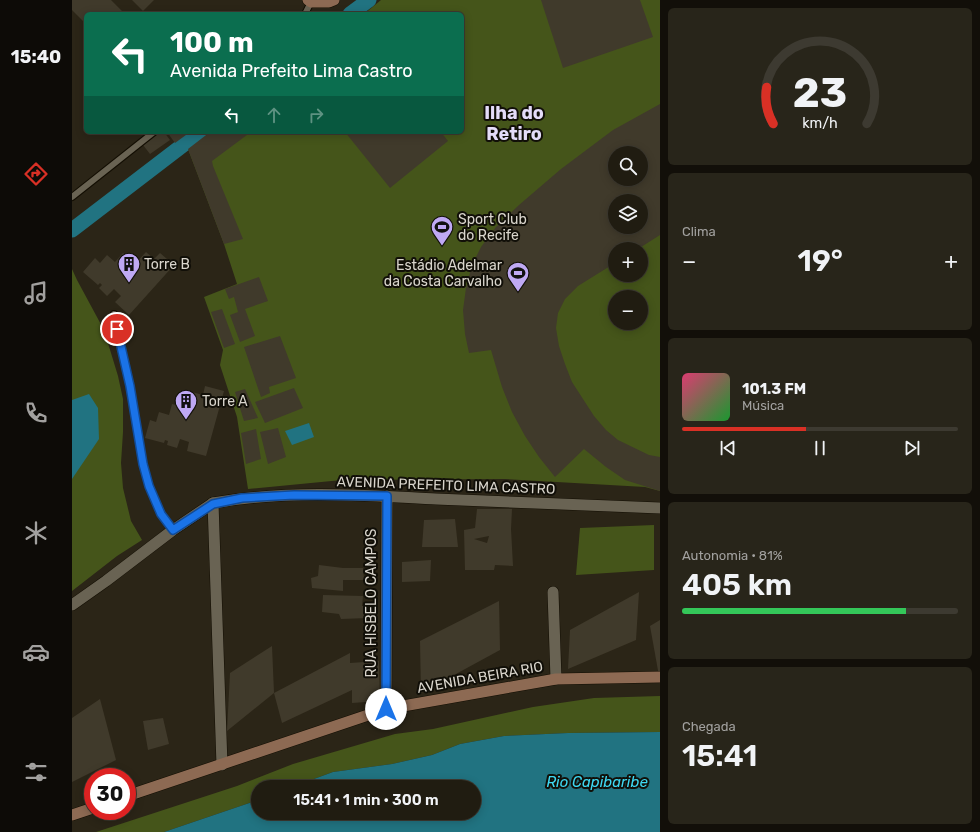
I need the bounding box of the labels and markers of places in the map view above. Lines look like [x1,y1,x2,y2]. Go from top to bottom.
place label: Sport Club do Recife [458,211,527,244]
sports icon: Sport Club do Recife [429,214,455,247]
building icon: Torre B [116,251,142,284]
place label: Torre B [144,256,190,273]
place label: Estádio Adelmar da Costa Carvalho [384,257,503,290]
sports icon: Estádio Adelmar da Costa Carvalho [505,260,531,293]
pin [100,312,134,346]
building icon: Torre A [173,388,199,421]
place label: Torre A [202,393,248,410]

